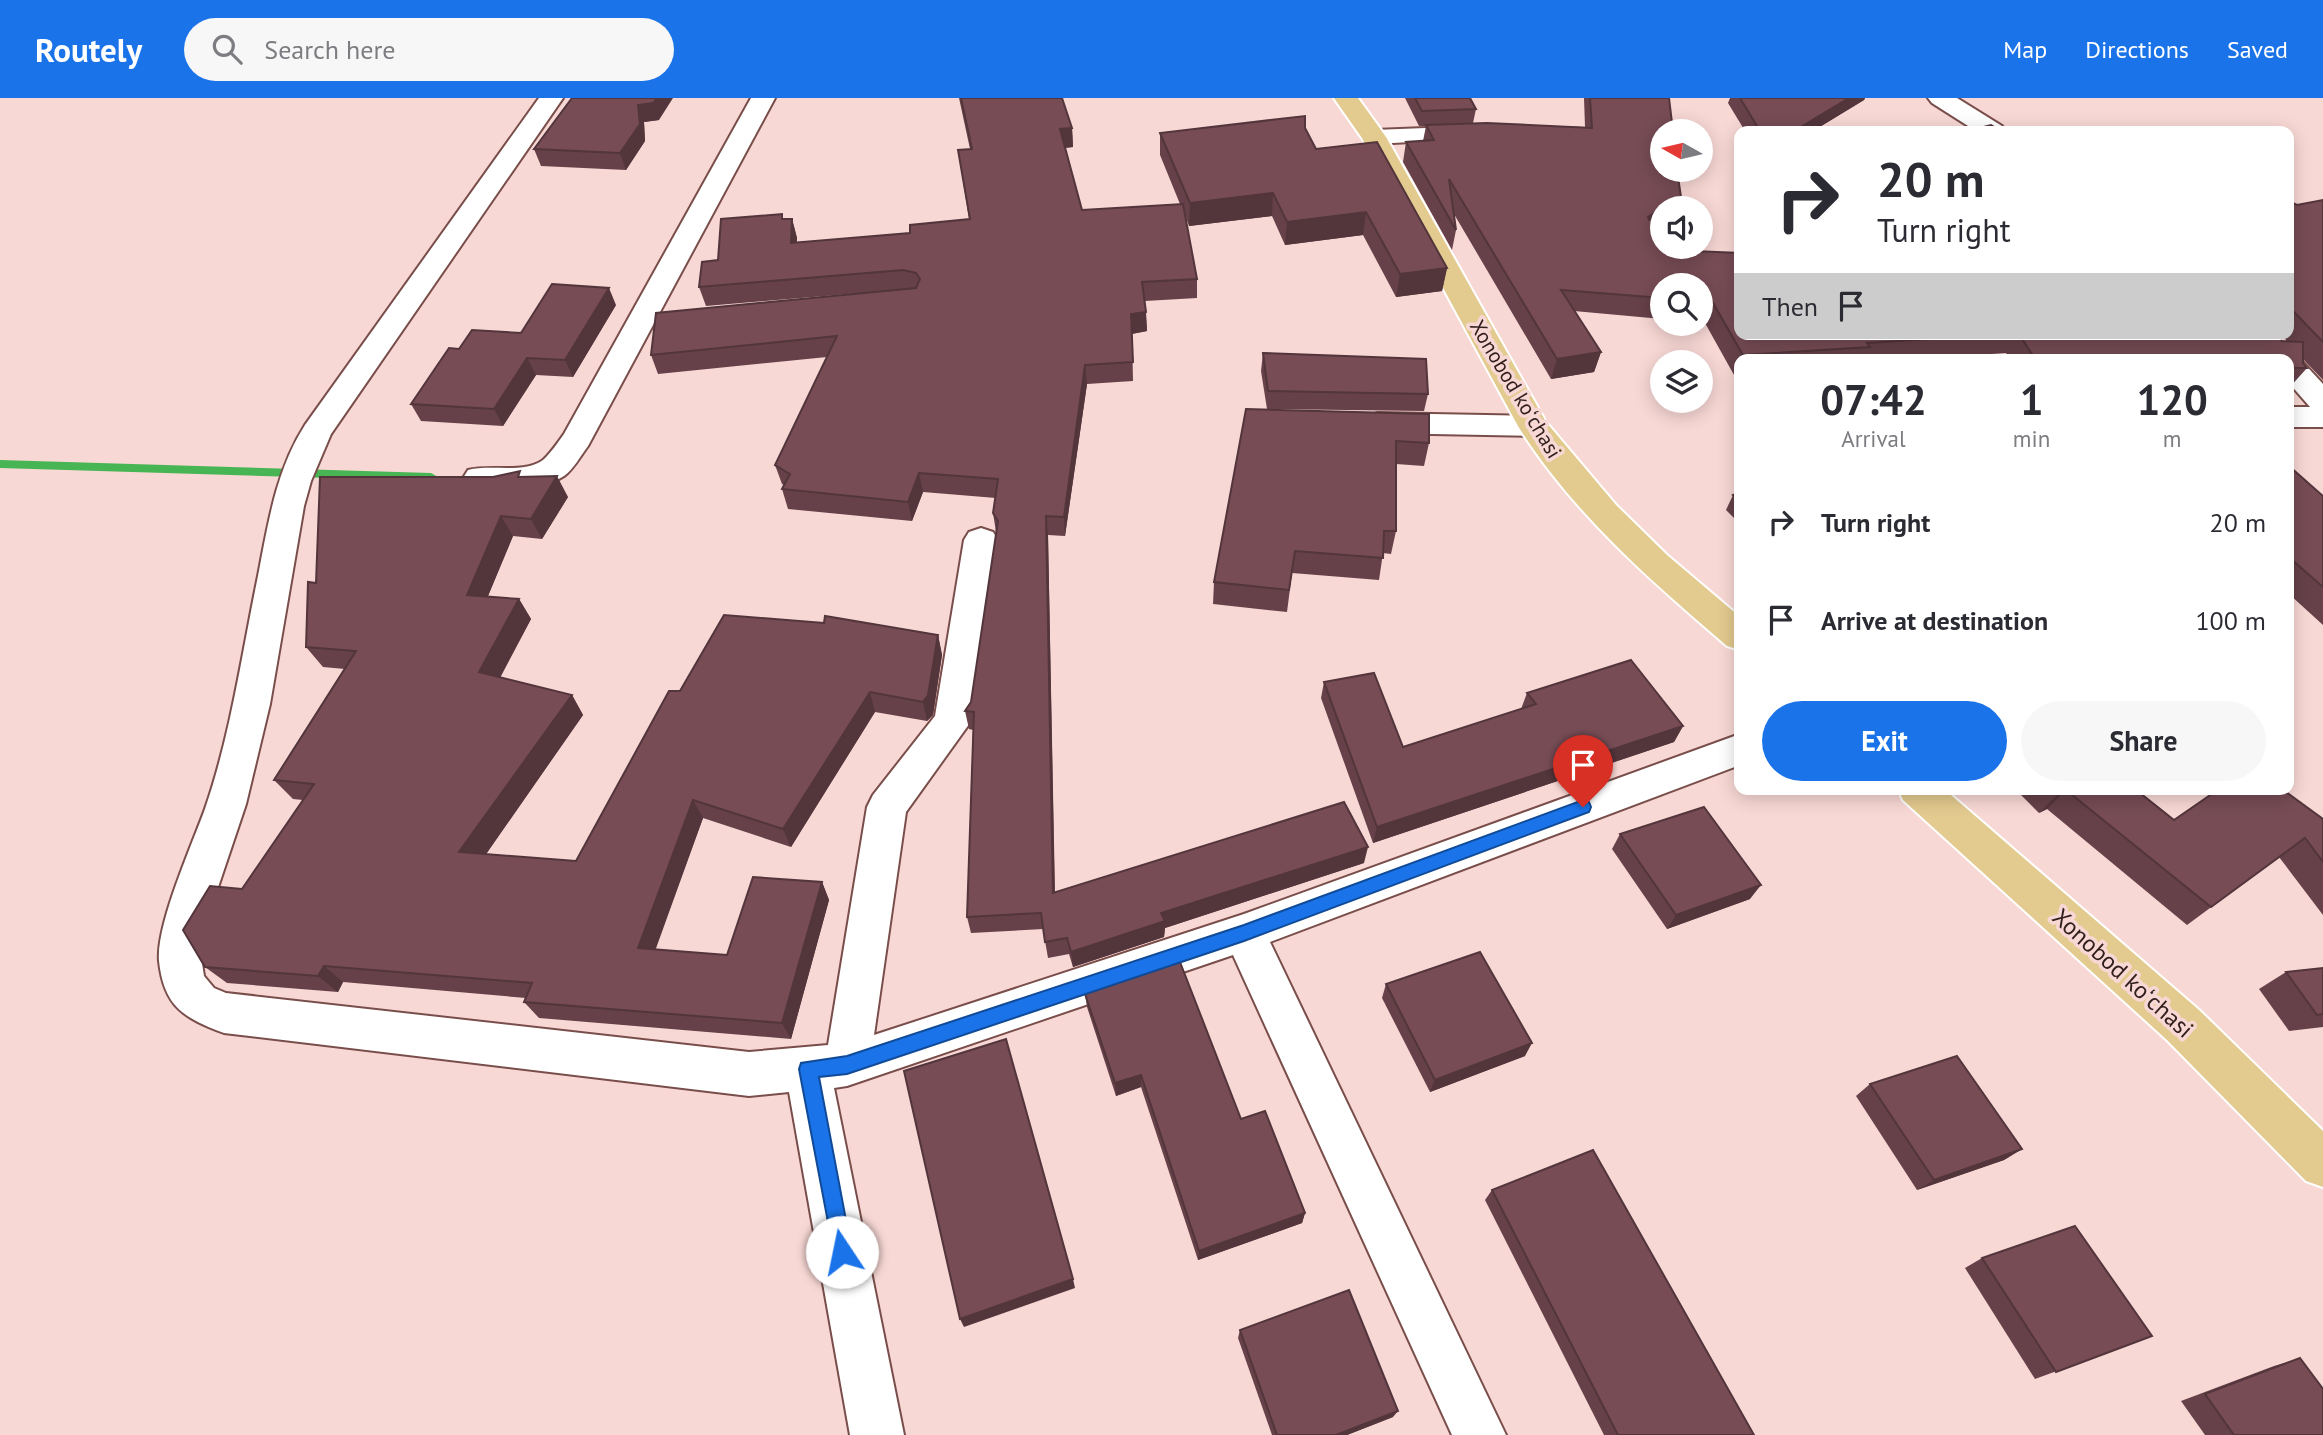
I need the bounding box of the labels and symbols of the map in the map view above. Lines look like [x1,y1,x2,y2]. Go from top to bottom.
north arrow [1650,119,1713,182]
street label: Xonobod koʻchasi [1464,315,1568,463]
pin [1553,735,1613,807]
street label: Xonobod koʻchasi [2046,901,2200,1045]
position arrow [805,1215,879,1289]

